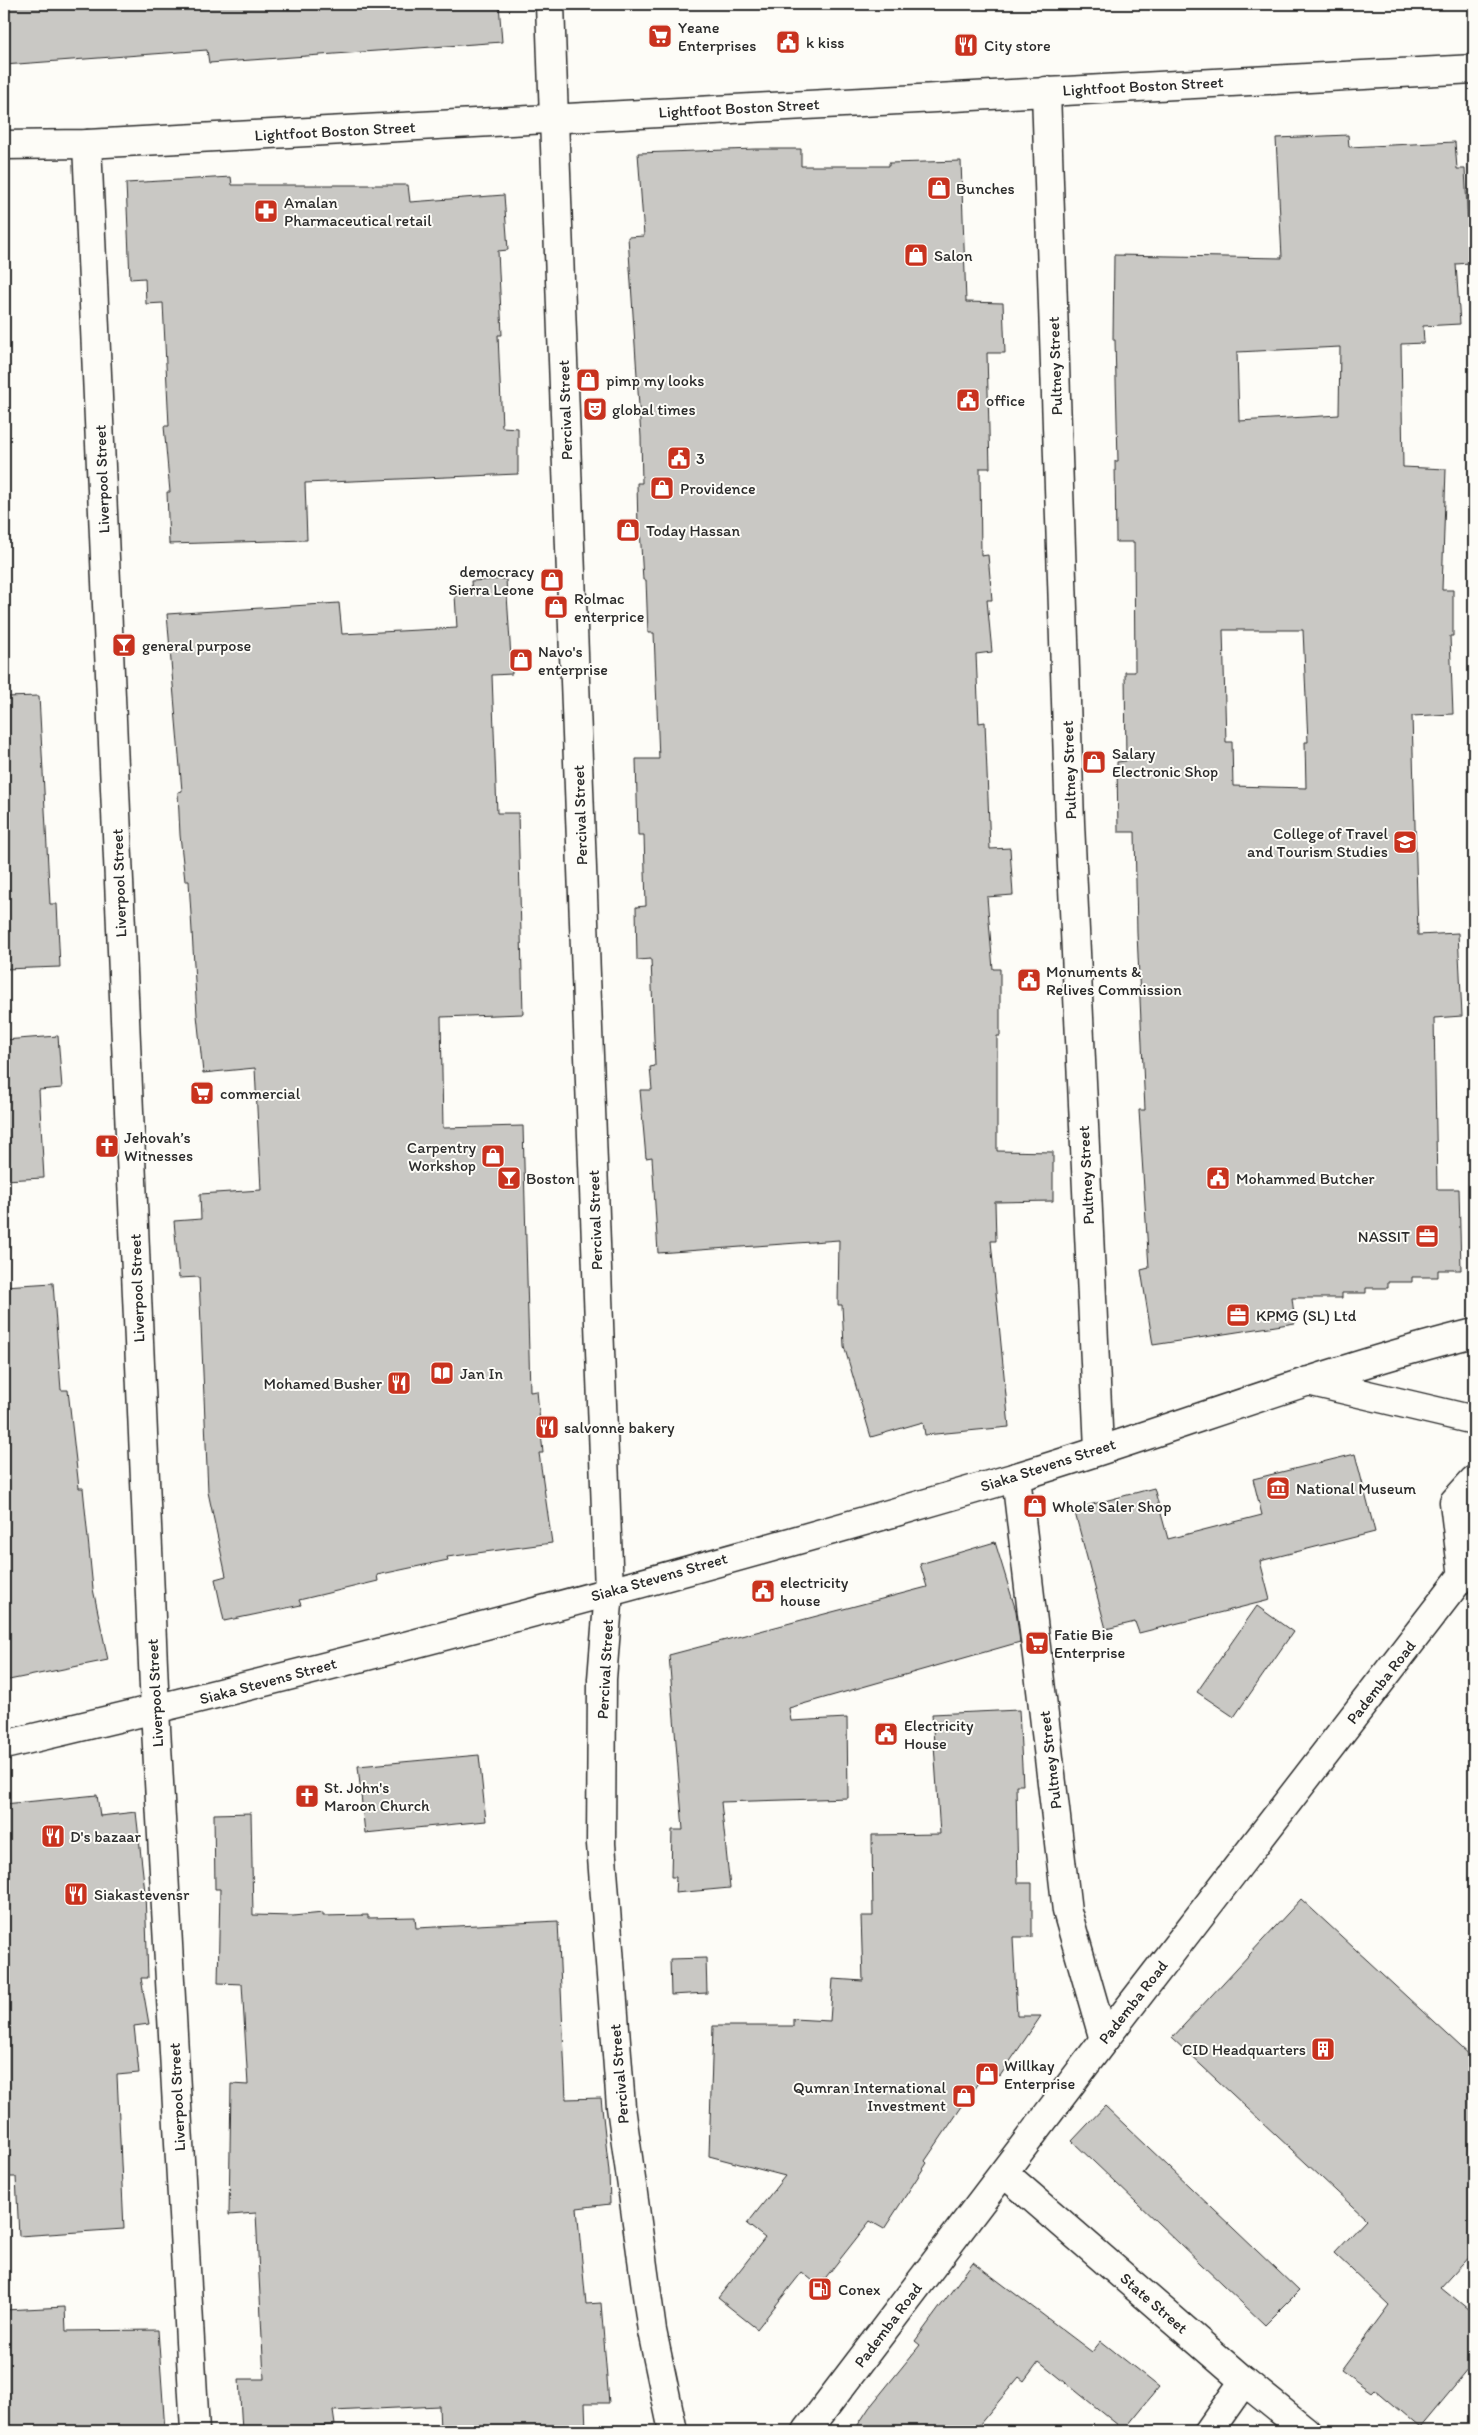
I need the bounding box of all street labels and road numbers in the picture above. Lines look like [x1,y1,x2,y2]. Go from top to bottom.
street label: Lightfoot Boston Street [1062,72,1224,100]
street label: Lightfoot Boston Street [658,94,820,122]
street label: Lightfoot Boston Street [254,117,416,145]
street label: Pultney Street [1044,316,1066,416]
street label: Percival Street [554,359,576,461]
street label: Liverpool Street [91,424,113,534]
street label: Pultney Street [1058,720,1080,820]
street label: Percival Street [569,764,591,866]
street label: Liverpool Street [108,828,130,938]
street label: Pultney Street [1074,1125,1098,1225]
street label: Percival Street [584,1169,606,1271]
street label: Liverpool Street [126,1233,148,1343]
street label: Siaka Stevens Street [978,1434,1118,1496]
street label: Siaka Stevens Street [589,1548,729,1606]
street label: Percival Street [593,1618,617,1720]
street label: Pademba Road [1342,1636,1420,1728]
street label: Liverpool Street [143,1638,167,1748]
street label: Siaka Stevens Street [197,1654,339,1708]
street label: Pultney Street [1035,1710,1065,1810]
street label: Pademba Road [1094,1956,1172,2048]
street label: Percival Street [605,2023,633,2125]
street label: Liverpool Street [165,2042,189,2152]
street label: State Street [1116,2269,1192,2337]
street label: Pademba Road [850,2279,926,2371]

